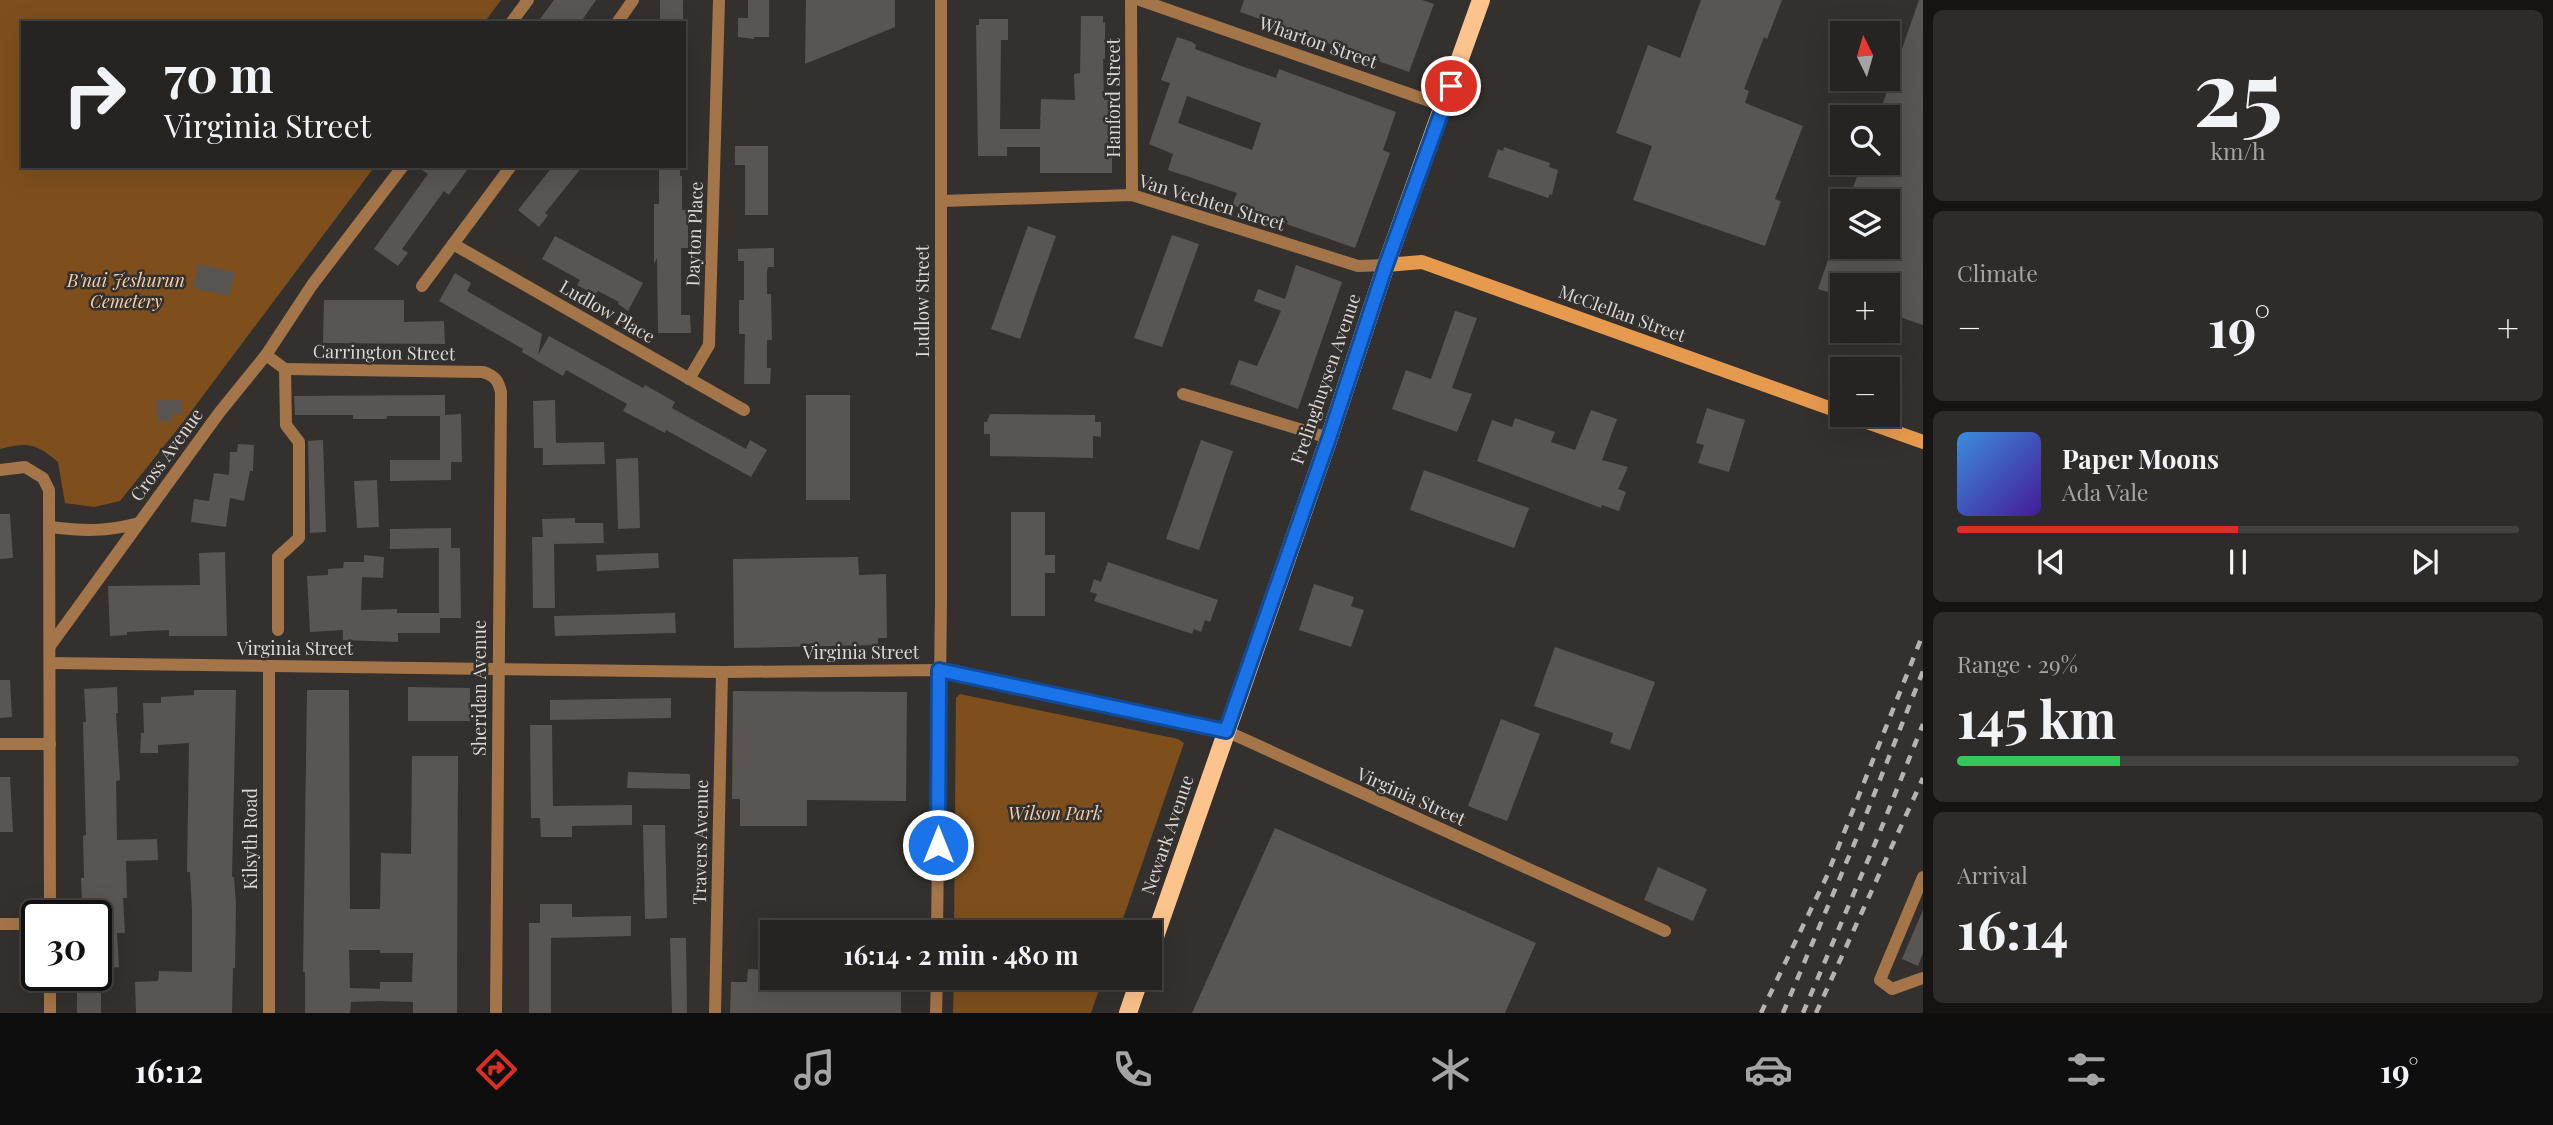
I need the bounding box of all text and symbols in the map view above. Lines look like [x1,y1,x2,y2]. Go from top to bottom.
street label: Wharton Street [1255,10,1381,74]
north arrow [1830,21,1900,91]
map controls [1830,21,1900,427]
text: 25 [2193,29,2283,150]
street label: Hanford Street [1101,38,1125,158]
text: 70 m [164,40,274,105]
icon: right [49,49,140,140]
pin [1421,56,1481,116]
icon: arrive [1432,67,1470,105]
text: Virginia Street [164,103,371,146]
button: search [1830,105,1900,175]
text: km/h [2210,135,2266,166]
street label: Van Vechten Street [1135,168,1289,236]
street label: Dayton Place [680,181,708,287]
button: layers [1830,189,1900,259]
street label: Ludlow Street [910,244,934,357]
text: Climate [1957,257,2038,288]
park label: B'nai Jeshurun Cemetery [66,268,185,313]
button: + [1830,273,1900,343]
street label: Ludlow Place [555,274,660,348]
street label: McClellan Street [1556,279,1690,347]
street label: Frelinghuysen Avenue [1285,290,1365,467]
text: 19° [2208,292,2271,361]
text: − [1957,301,1982,352]
text: + [2497,301,2519,352]
street label: Carrington Street [313,339,456,365]
button: − [1830,357,1900,427]
street label: Cross Avenue [124,403,208,506]
text: Paper Moons [2062,441,2219,476]
text: Ada Vale [2062,476,2149,507]
icon: previous [2032,543,2070,581]
icon: pause [2219,543,2257,581]
icon: next [2406,543,2444,581]
street label: Sheridan Avenue [467,620,491,756]
street label: Virginia Street [236,636,354,660]
street label: Virginia Street [802,640,920,664]
text: Range · 29% [1957,648,2078,679]
text: 145 km [1957,683,2116,752]
street label: Virginia Street [1352,761,1470,831]
street label: Newark Avenue [1135,772,1199,898]
street label: Travers Avenue [687,779,713,905]
street label: Kilsyth Road [238,788,262,890]
park label: Wilson Park [1008,801,1102,825]
position arrow [901,808,975,882]
text: Arrival [1957,859,2028,890]
text: 16:14 [1957,894,2069,963]
speed limit sign: 30 [21,900,112,991]
text: 16:14 · 2 min · 480 m [843,937,1079,972]
icon: directions [472,1045,521,1094]
icon: music [790,1045,839,1094]
icon: phone [1108,1045,1157,1094]
icon: climate [1426,1045,1475,1094]
icon: car [1744,1045,1793,1094]
icon: filters [2062,1045,2111,1094]
text: 16:12 [134,1048,203,1091]
text: 19° [2380,1048,2418,1091]

